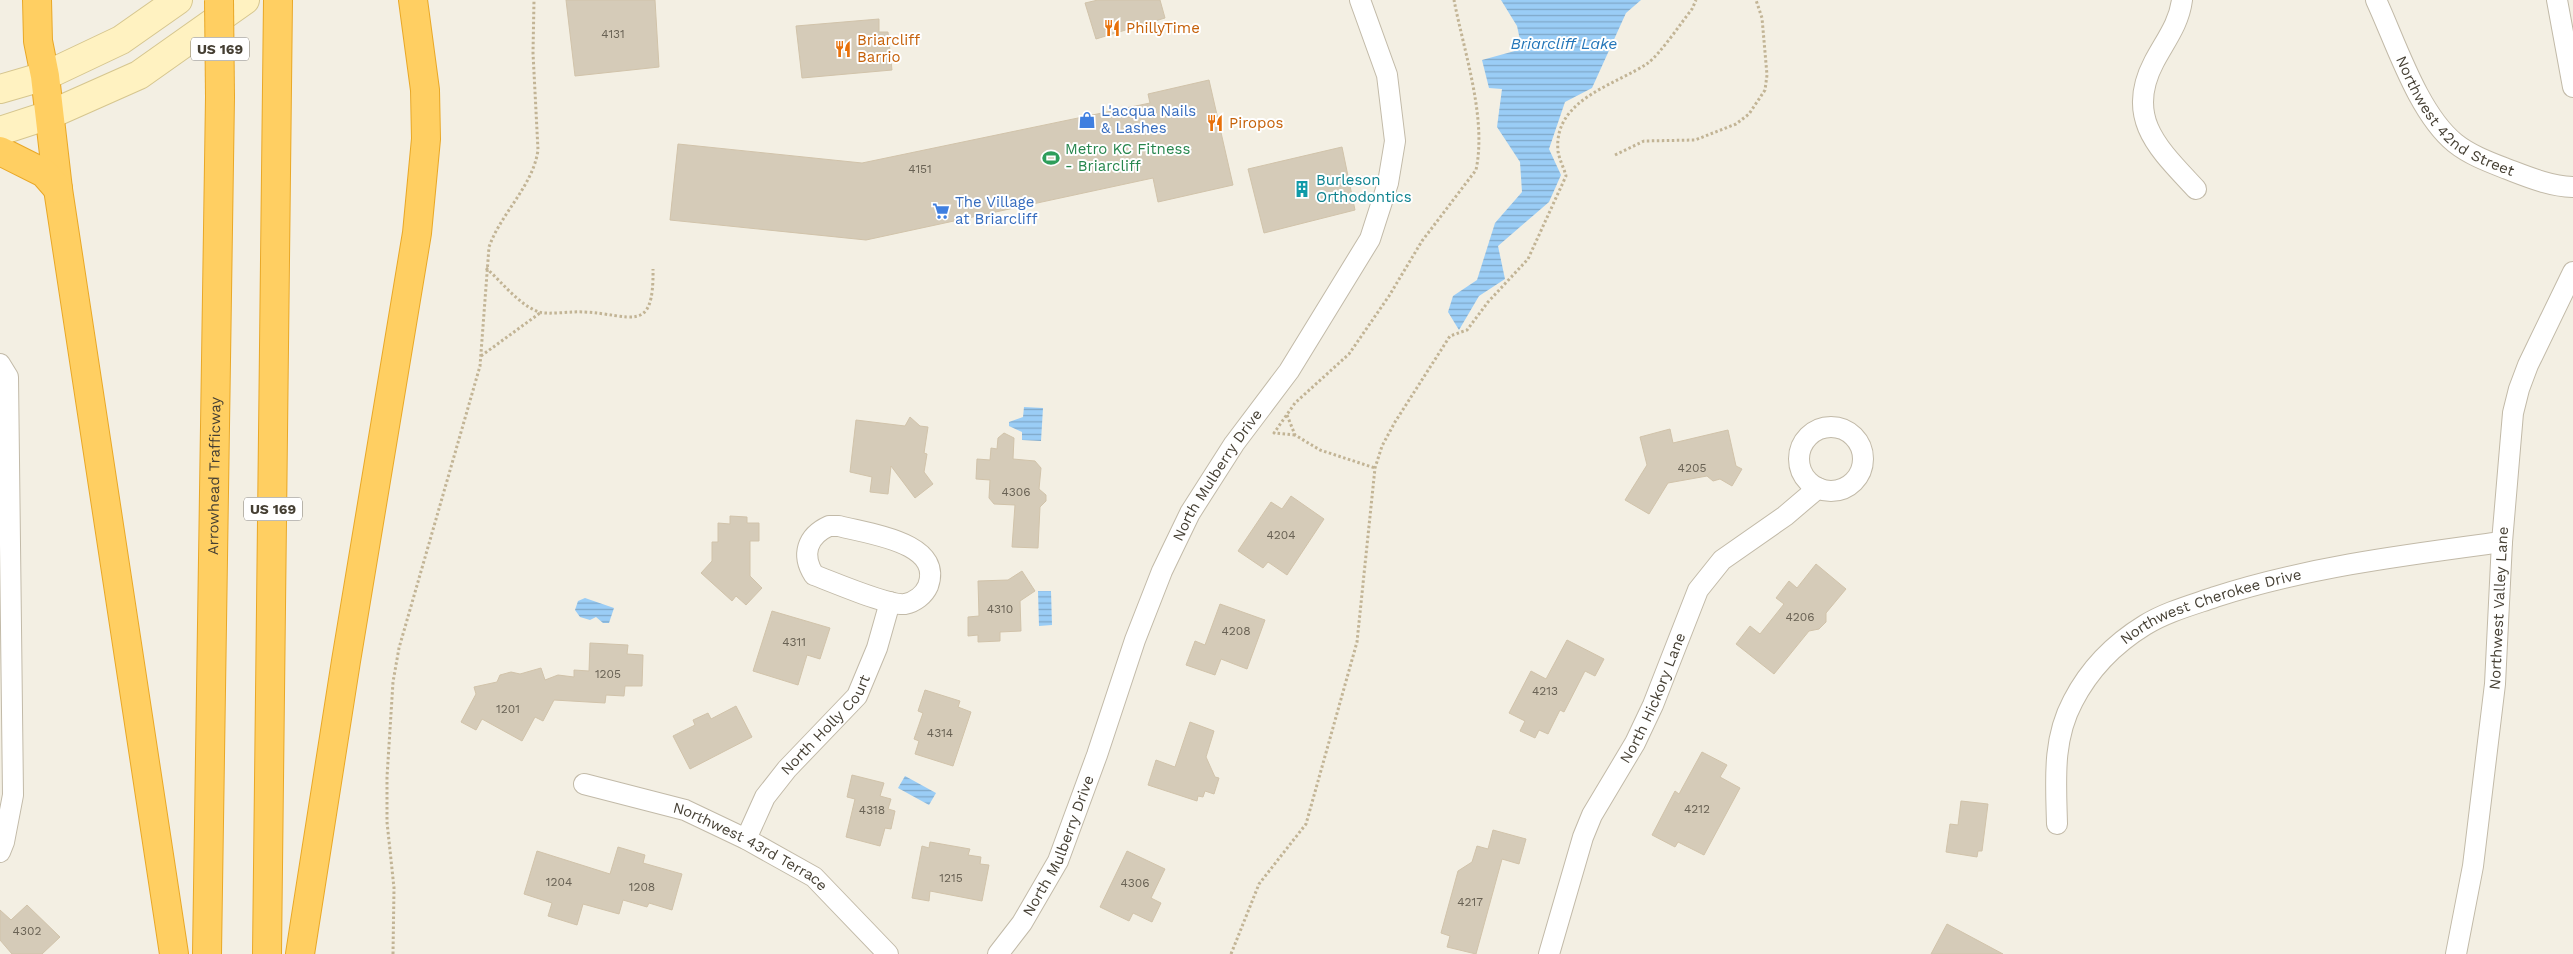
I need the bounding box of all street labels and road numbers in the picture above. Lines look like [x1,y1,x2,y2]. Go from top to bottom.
road number: US 169 [191,38,249,61]
street label: Northwest 42nd Street [2392,53,2517,180]
street label: Arrowhead Trafficway [204,396,224,555]
street label: North Mulberry Drive [1169,406,1266,544]
road number: US 169 [244,498,302,520]
street label: Northwest Valley Lane [2485,526,2512,691]
street label: Northwest Cherokee Drive [2117,565,2303,648]
street label: North Hickory Lane [1616,630,1689,766]
street label: North Holly Court [777,671,874,779]
street label: North Mulberry Drive [1019,773,1098,919]
street label: Northwest 43rd Terrace [671,798,831,895]

